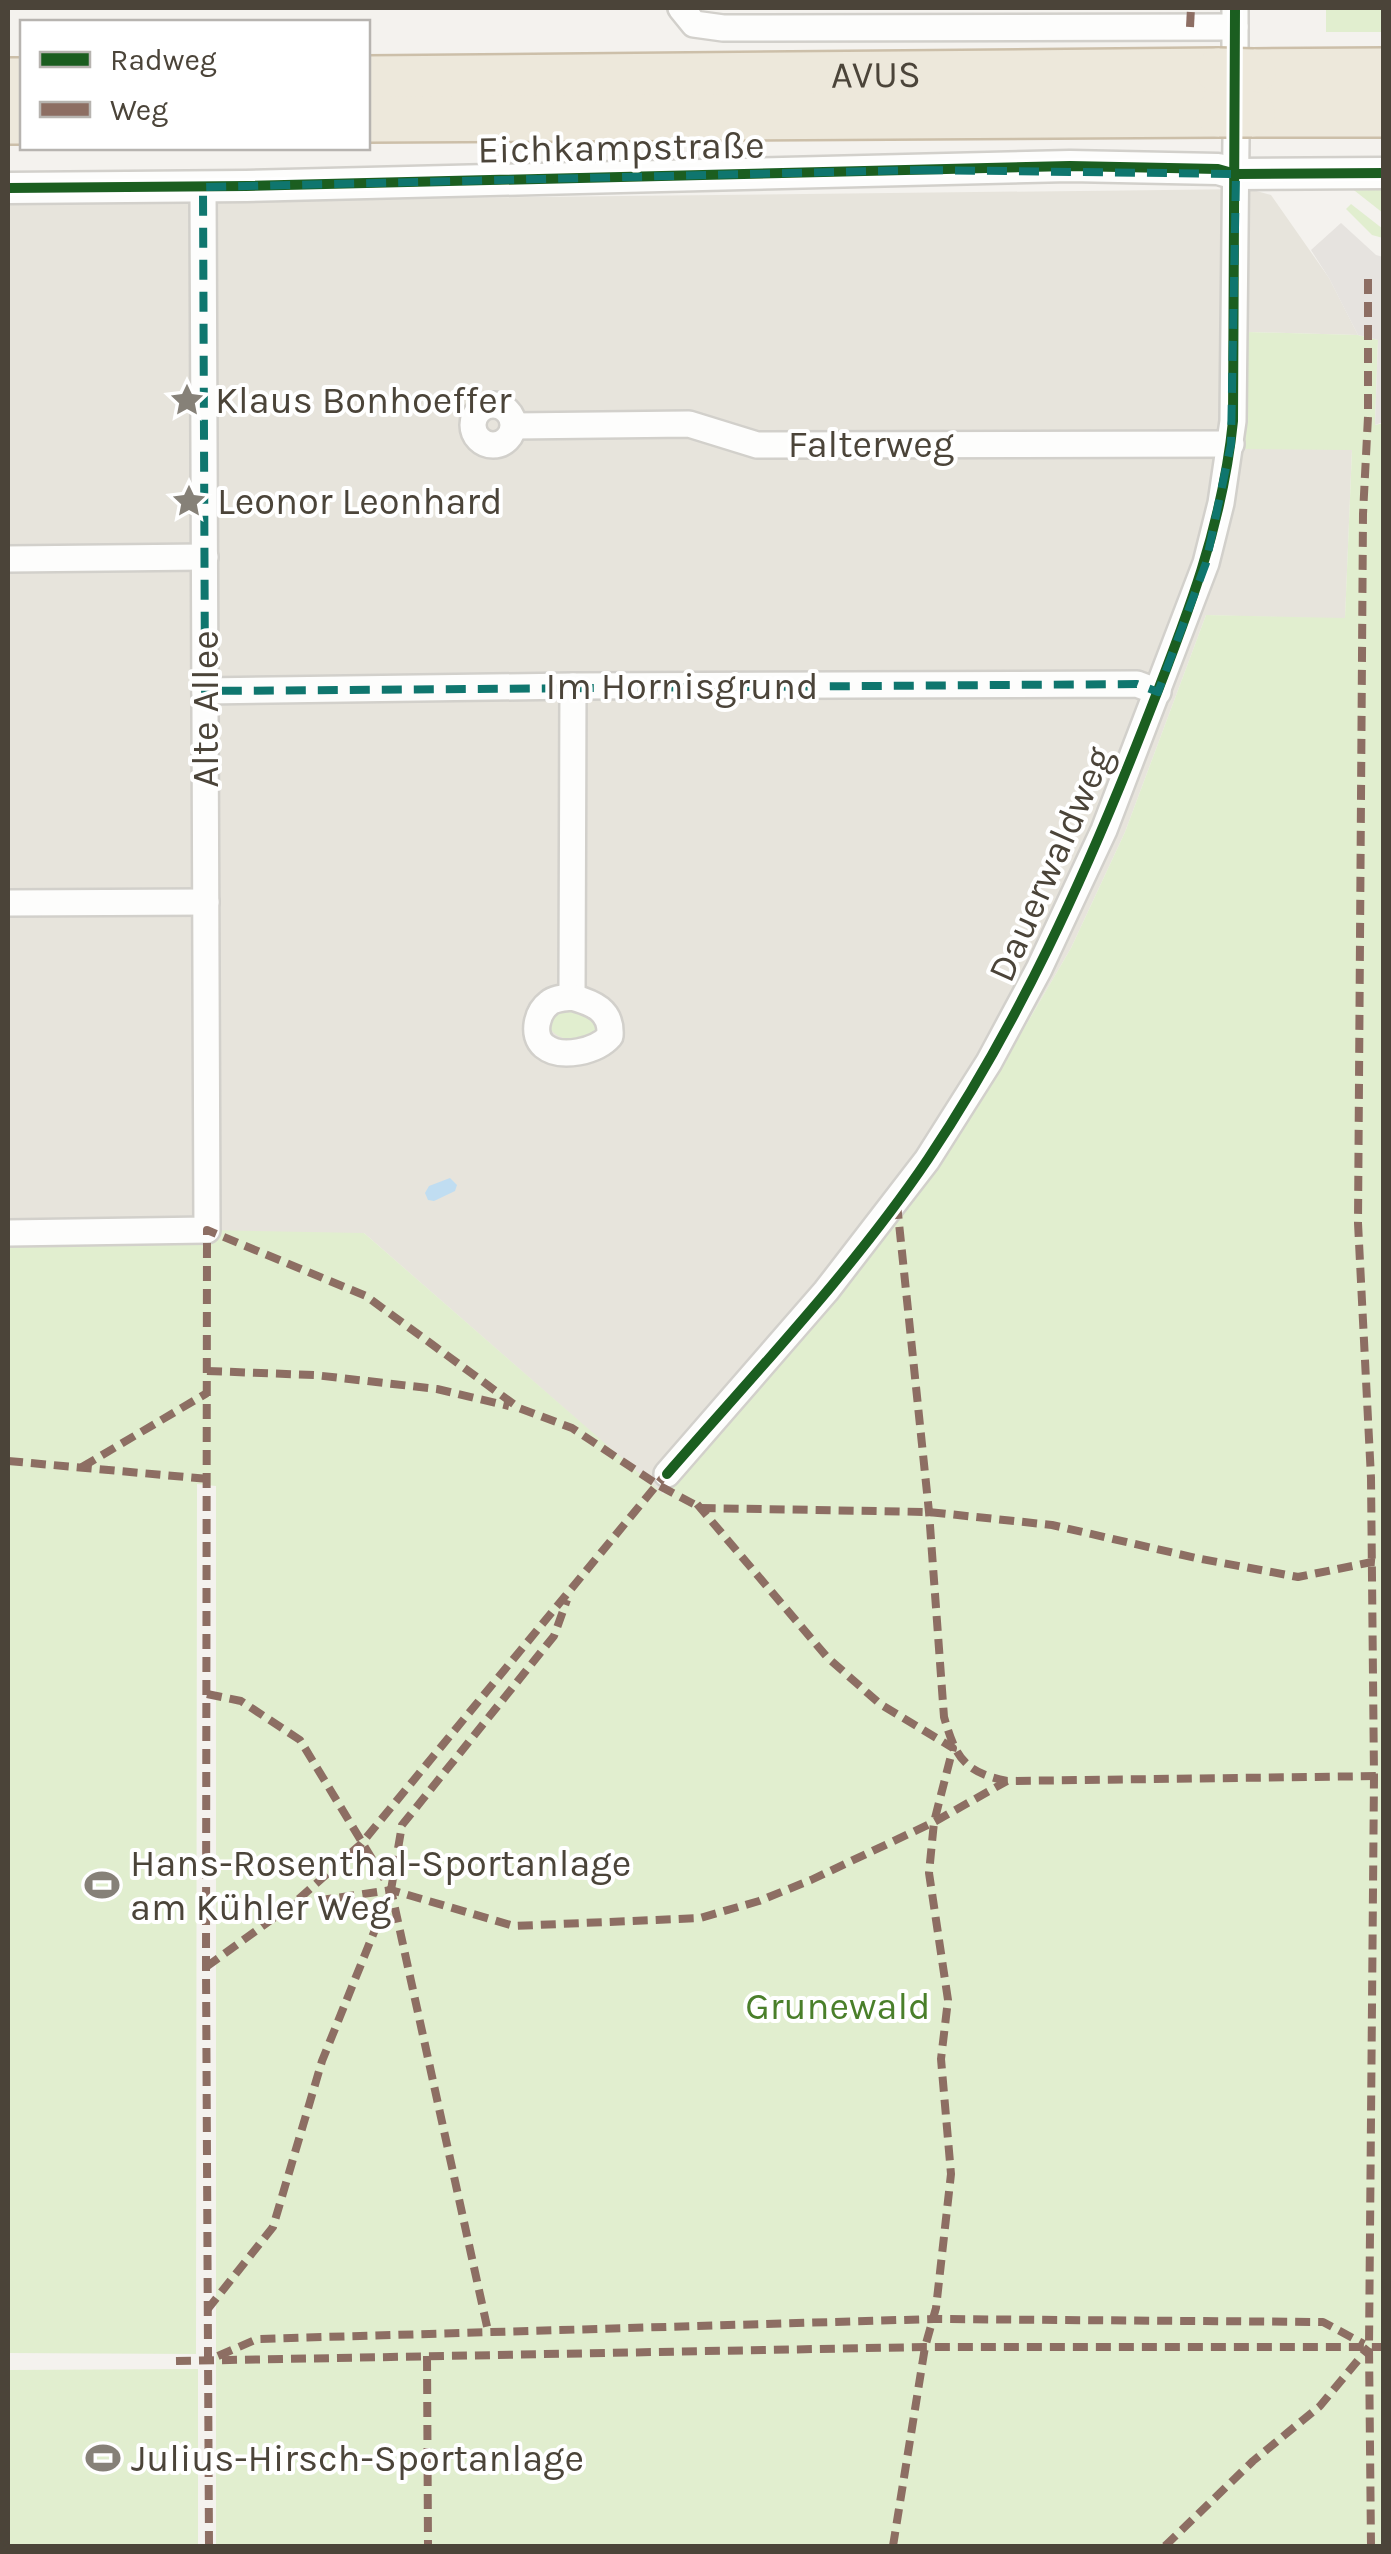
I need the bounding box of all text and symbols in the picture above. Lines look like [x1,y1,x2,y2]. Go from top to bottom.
legend [20,20,370,150]
text: Radweg [110,42,217,78]
street label: AVUS [831,52,921,98]
text: Weg [110,92,168,128]
street label: Eichkampstraße [477,122,765,173]
place label: Klaus Bonhoeffer [215,378,512,423]
place icon: Klaus Bonhoeffer [168,381,206,419]
street label: Falterweg [788,422,954,467]
place label: Leonor Leonhard [217,479,503,524]
place icon: Leonor Leonhard [170,482,208,520]
street label: Alte Allee [183,630,228,788]
street label: Im Hornisgrund [546,664,819,709]
street label: Dauerwaldweg [979,740,1122,989]
place label: Hans-Rosenthal-Sportanlage am Kühler Weg [130,1841,631,1930]
sports icon: Hans-Rosenthal-Sportanlage am Kühler Weg [83,1866,121,1904]
park label: Grunewald [745,1984,931,2029]
place label: Julius-Hirsch-Sportanlage [131,2436,584,2481]
sports icon: Julius-Hirsch-Sportanlage [84,2439,122,2477]

